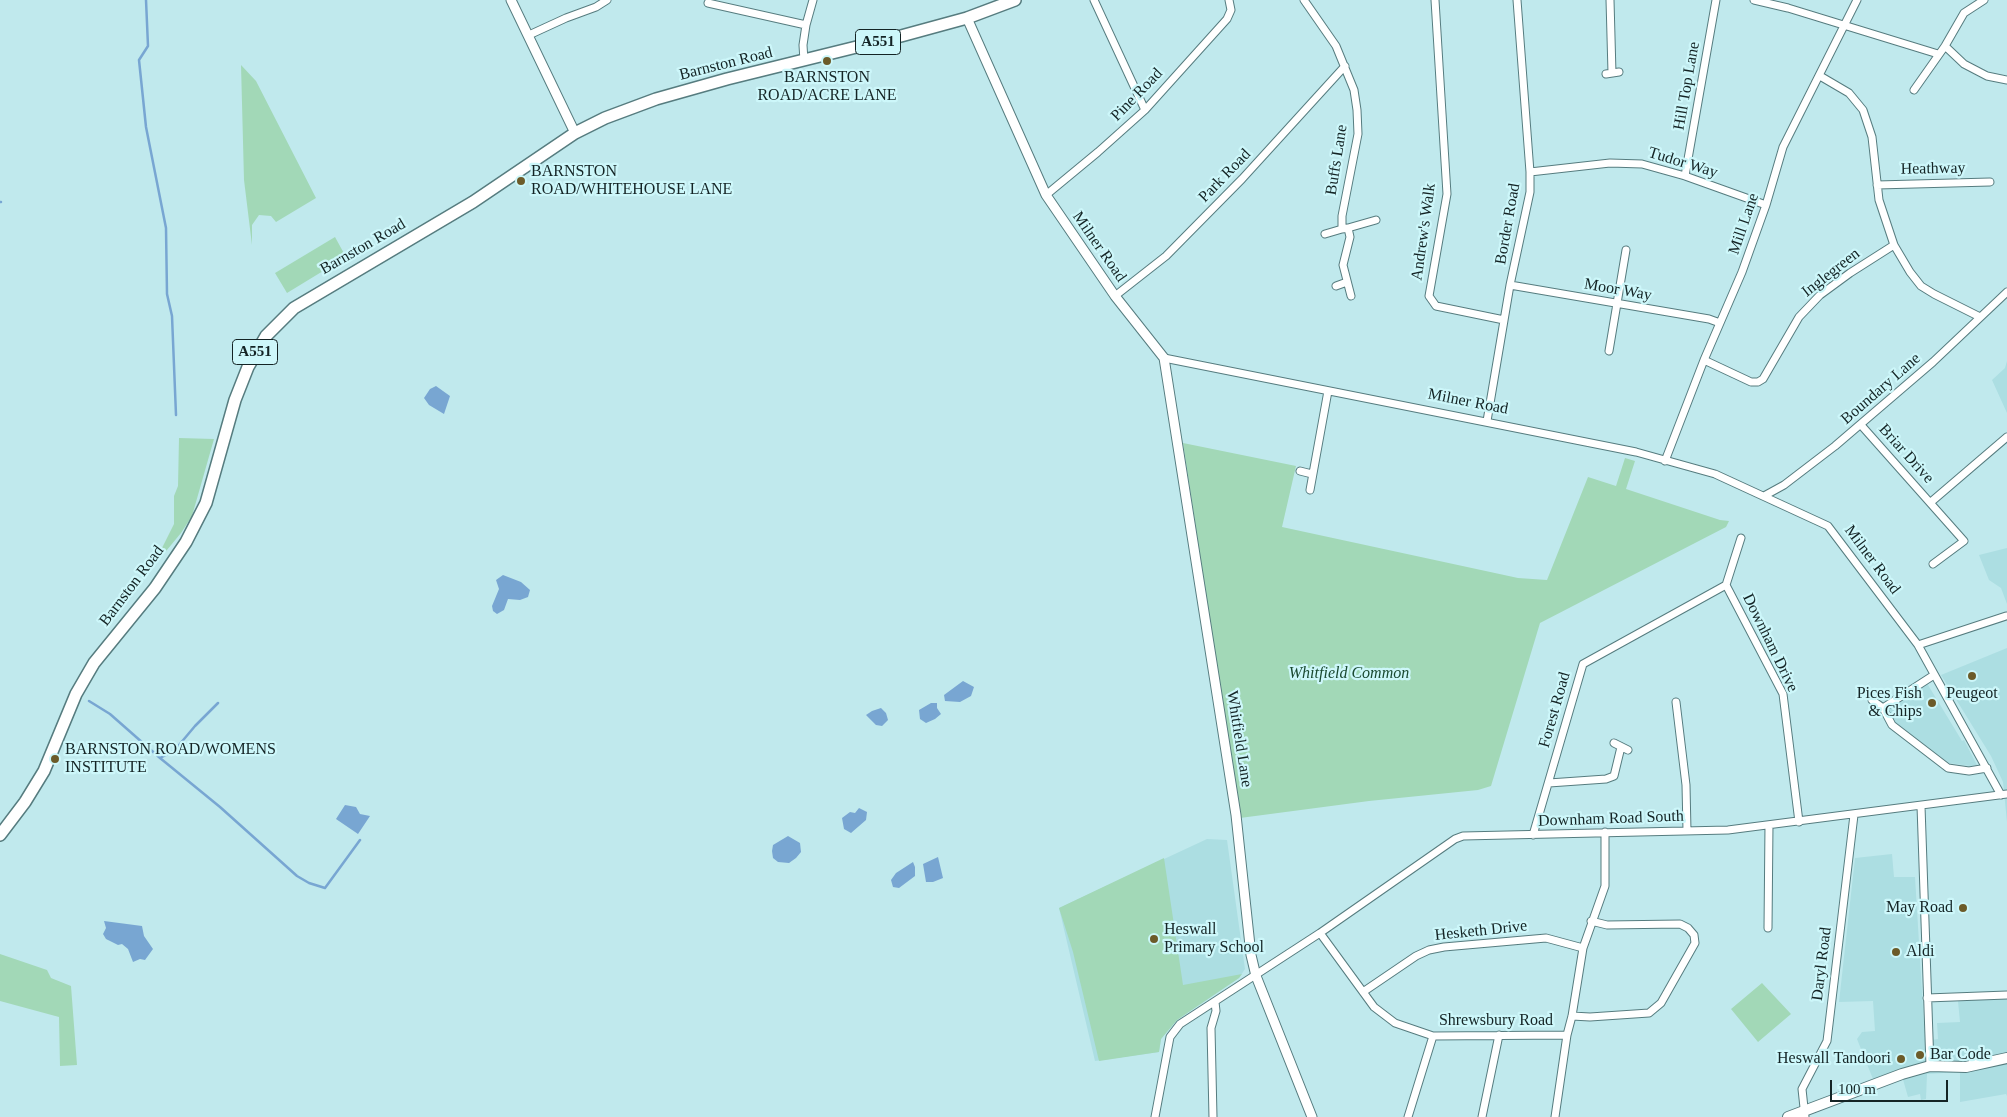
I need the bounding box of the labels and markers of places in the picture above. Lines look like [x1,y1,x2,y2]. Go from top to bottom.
marker: BARNSTON ROAD/ACRE LANE [821,55,833,67]
place label: BARNSTON ROAD/ACRE LANE [757,68,897,106]
place label: BARNSTON ROAD/WHITEHOUSE LANE [531,162,732,200]
marker: BARNSTON ROAD/WHITEHOUSE LANE [515,175,527,187]
marker: Peugeot [1966,670,1978,682]
place label: Pices Fish & Chips [1857,684,1922,722]
place label: Peugeot [1946,684,1998,704]
marker: Pices Fish & Chips [1926,697,1938,709]
place label: BARNSTON ROAD/WOMENS INSTITUTE [65,740,276,778]
marker: BARNSTON ROAD/WOMENS INSTITUTE [49,753,61,765]
place label: May Road [1886,898,1953,918]
marker: May Road [1957,902,1969,914]
place label: Heswall Primary School [1164,920,1264,958]
marker: Heswall Primary School [1148,933,1160,945]
place label: Aldi [1906,942,1934,962]
marker: Aldi [1890,946,1902,958]
place label: Bar Code [1930,1045,1991,1065]
place label: Heswall Tandoori [1777,1049,1891,1069]
marker: Bar Code [1914,1049,1926,1061]
marker: Heswall Tandoori [1895,1053,1907,1065]

